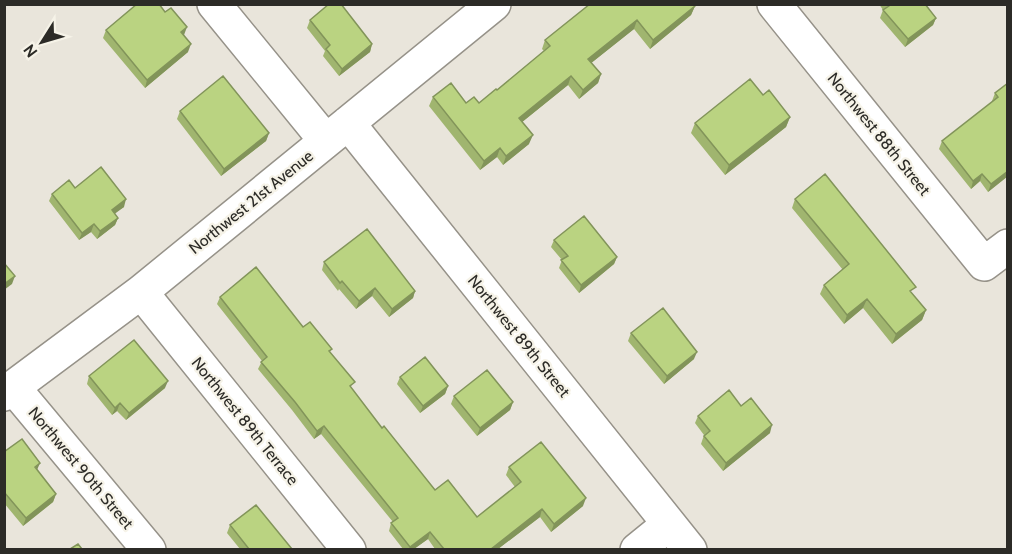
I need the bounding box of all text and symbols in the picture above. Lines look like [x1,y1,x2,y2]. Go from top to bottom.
north arrow [12,12,72,72]
text: N [19,40,41,61]
street label: Northwest 88th Street [824,69,935,200]
street label: Northwest 21st Avenue [185,146,317,258]
street label: Northwest 89th Street [464,271,575,401]
street label: Northwest 89th Terrace [188,353,302,489]
street label: Northwest 90th Street [24,403,138,533]

